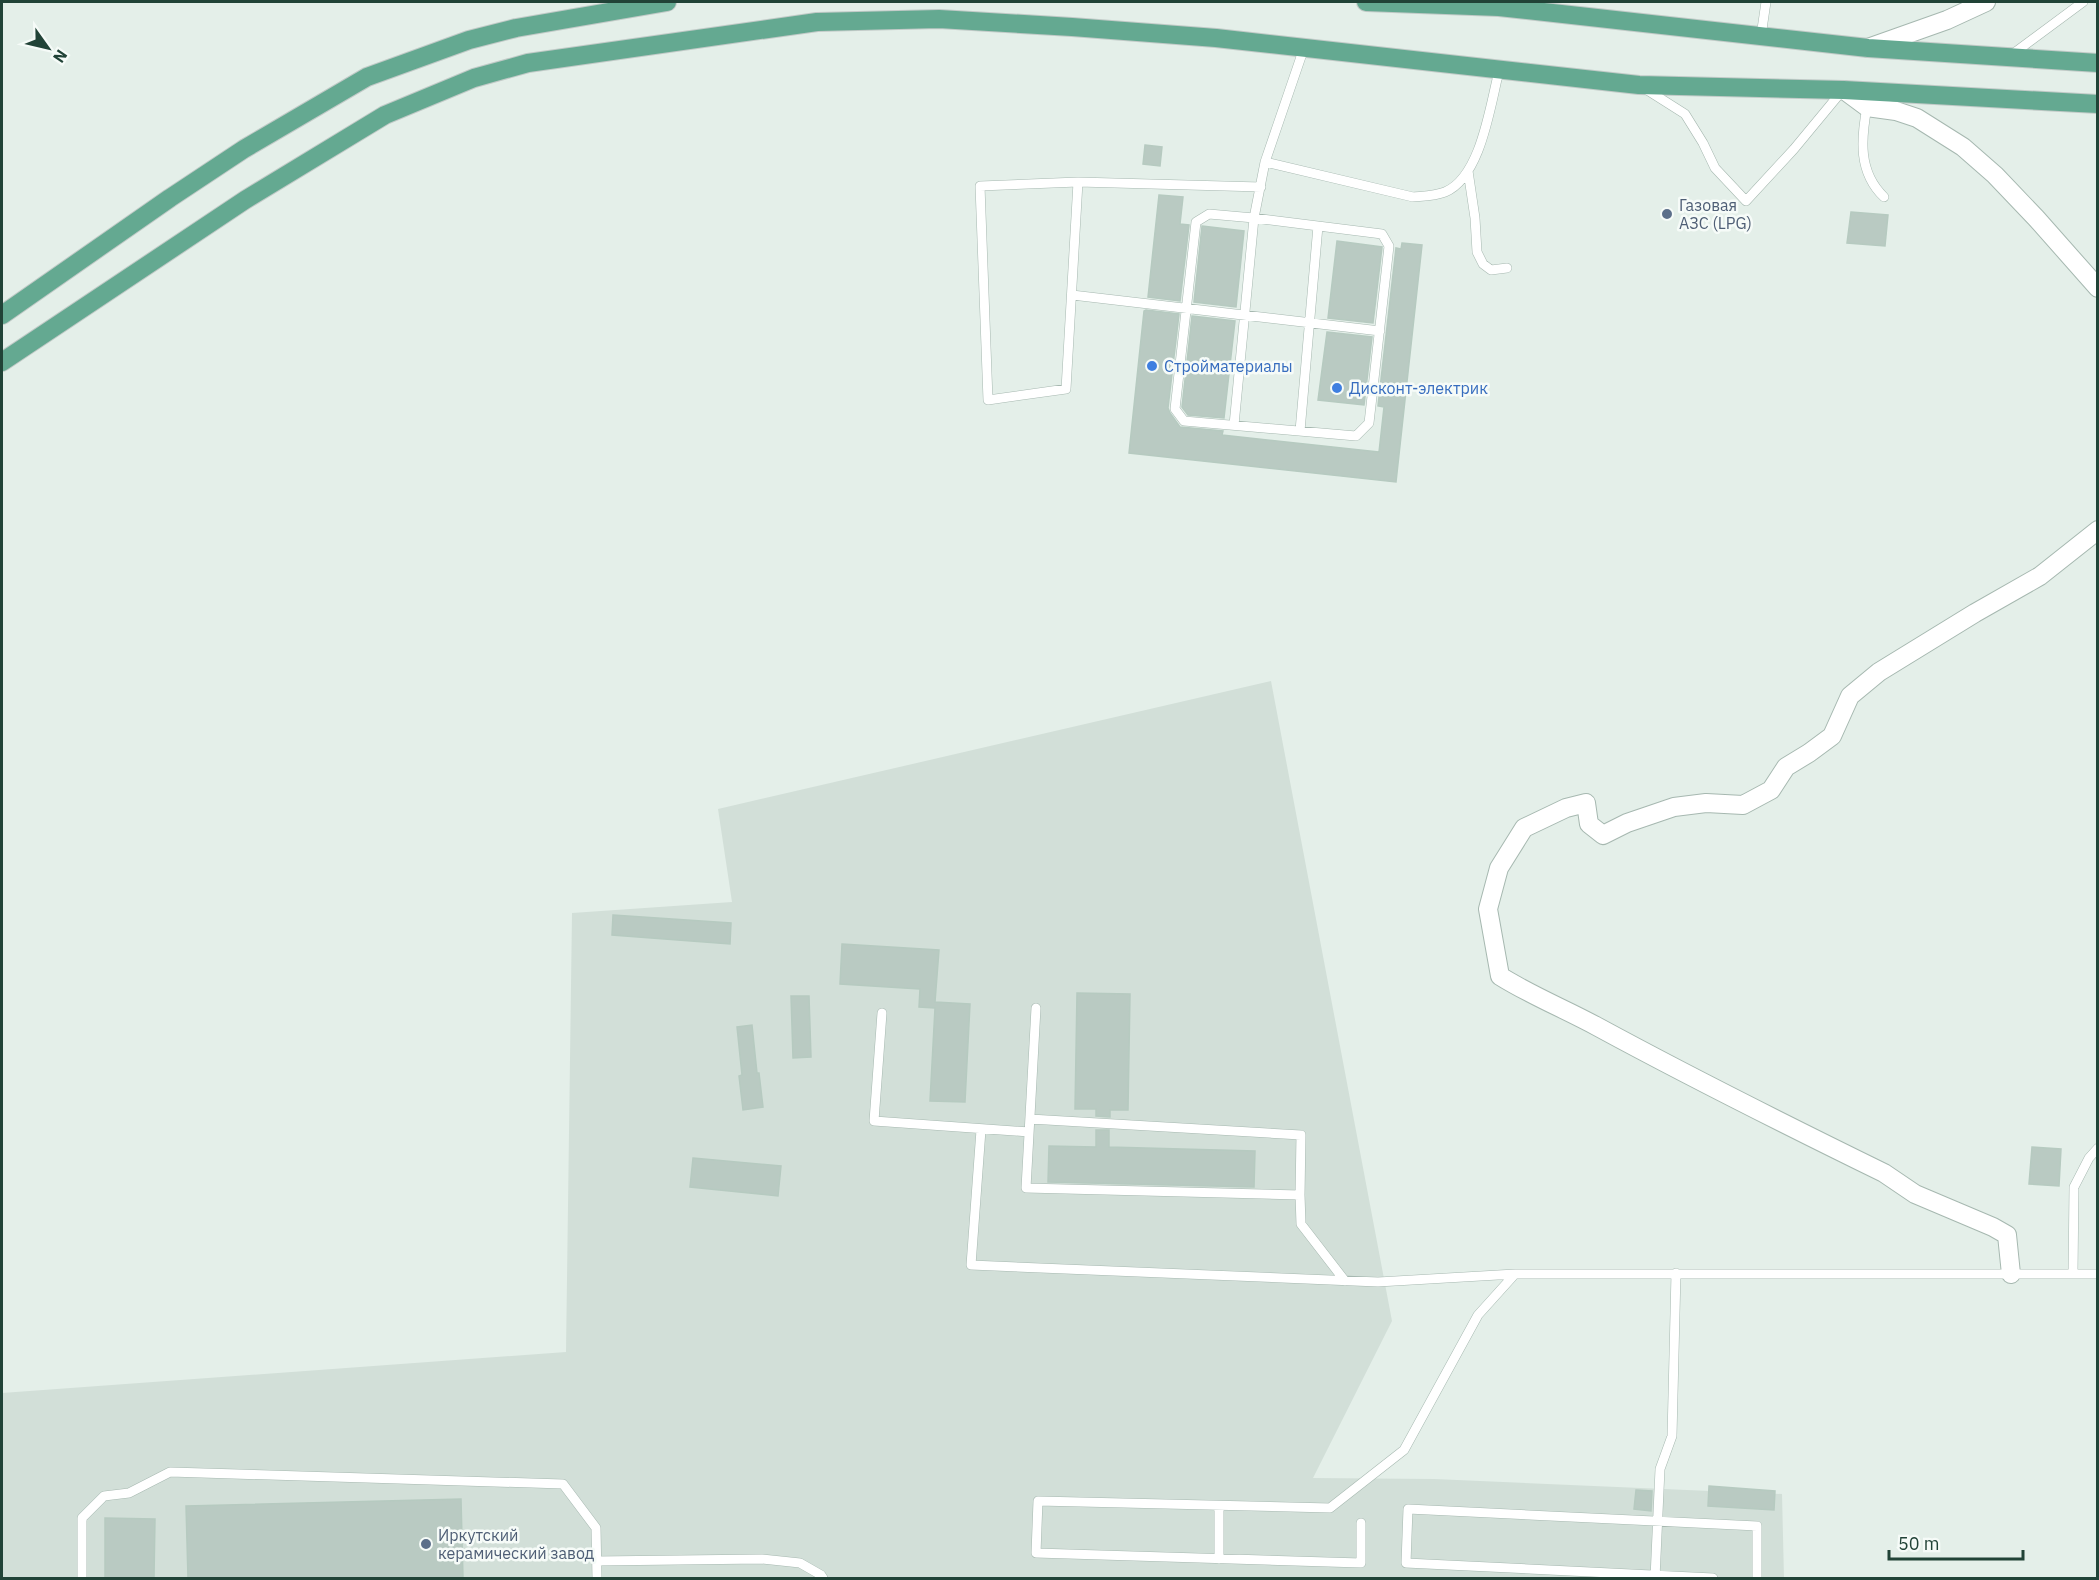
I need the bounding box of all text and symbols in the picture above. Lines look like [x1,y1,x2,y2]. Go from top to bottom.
north arrow [18,18,78,78]
text: N [49,46,72,67]
place label: Газовая АЗС (LPG) [1679,195,1752,233]
marker: Газовая АЗС (LPG) [1660,207,1674,221]
place label: Стройматериалы [1164,356,1293,376]
marker: Стройматериалы [1145,359,1159,373]
place label: Дисконт-электрик [1349,378,1488,398]
marker: Дисконт-электрик [1330,381,1344,395]
scale bar [1889,1523,2022,1561]
place label: Иркутский керамический завод [438,1525,595,1563]
text: 50 m [1898,1532,1940,1555]
marker: Иркутский керамический завод [419,1537,433,1551]

